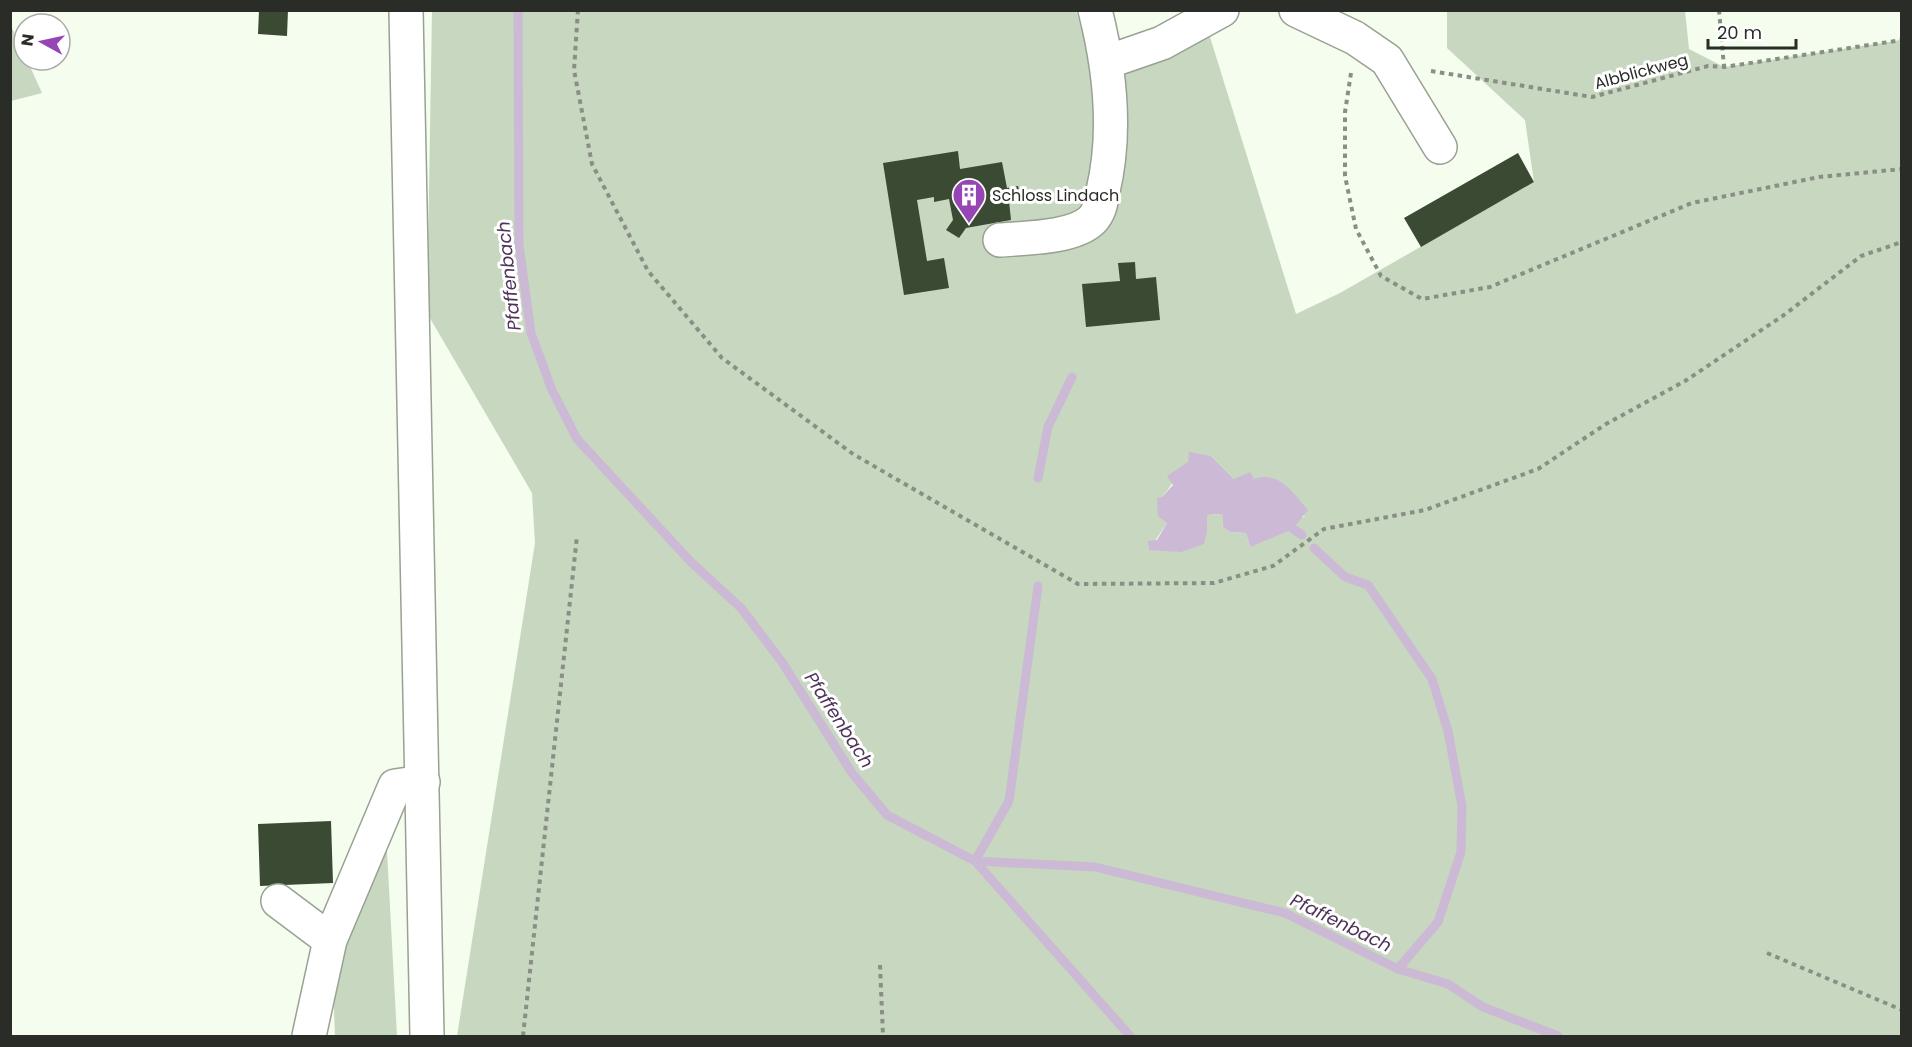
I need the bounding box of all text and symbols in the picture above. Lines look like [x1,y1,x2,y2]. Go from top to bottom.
north arrow [12,12,72,72]
scale bar [1708,12,1796,50]
text: 20 m [1717,20,1762,45]
text: N [15,32,40,48]
street label: Albblickweg [1592,48,1690,95]
building icon: Schloss Lindach [951,177,987,224]
place label: Schloss Lindach [992,184,1119,207]
water label: Pfaffenbach [490,220,527,332]
water label: Pfaffenbach [799,667,880,773]
water label: Pfaffenbach [1286,887,1396,958]

